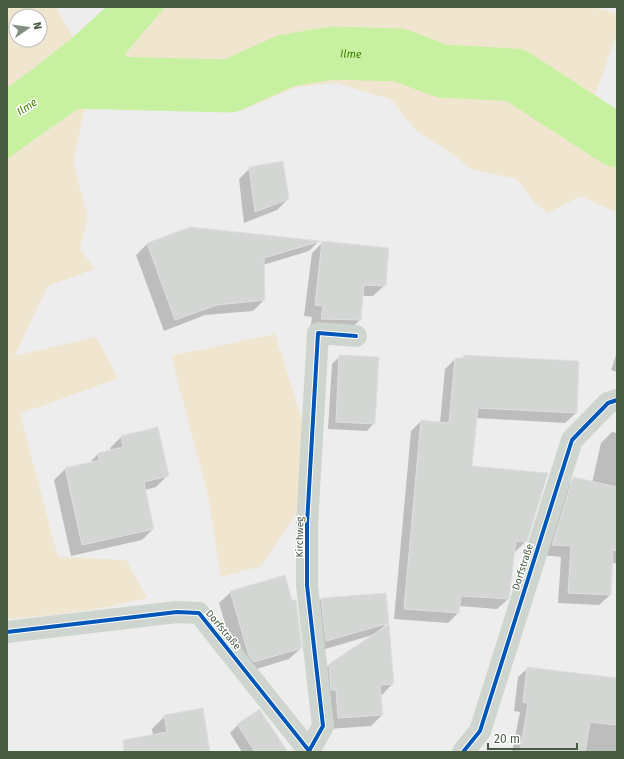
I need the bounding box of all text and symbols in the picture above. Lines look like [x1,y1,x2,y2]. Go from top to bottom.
north arrow [8,8,48,48]
text: N [30,21,44,31]
water label: Ilme [340,47,362,60]
water label: Ilme [14,96,40,118]
street label: Kirchweg [294,516,306,557]
street label: Dorfstraße [510,542,536,592]
street label: Dorfstraße [203,608,243,652]
scale bar [488,725,577,751]
text: 20 m [494,732,520,746]

